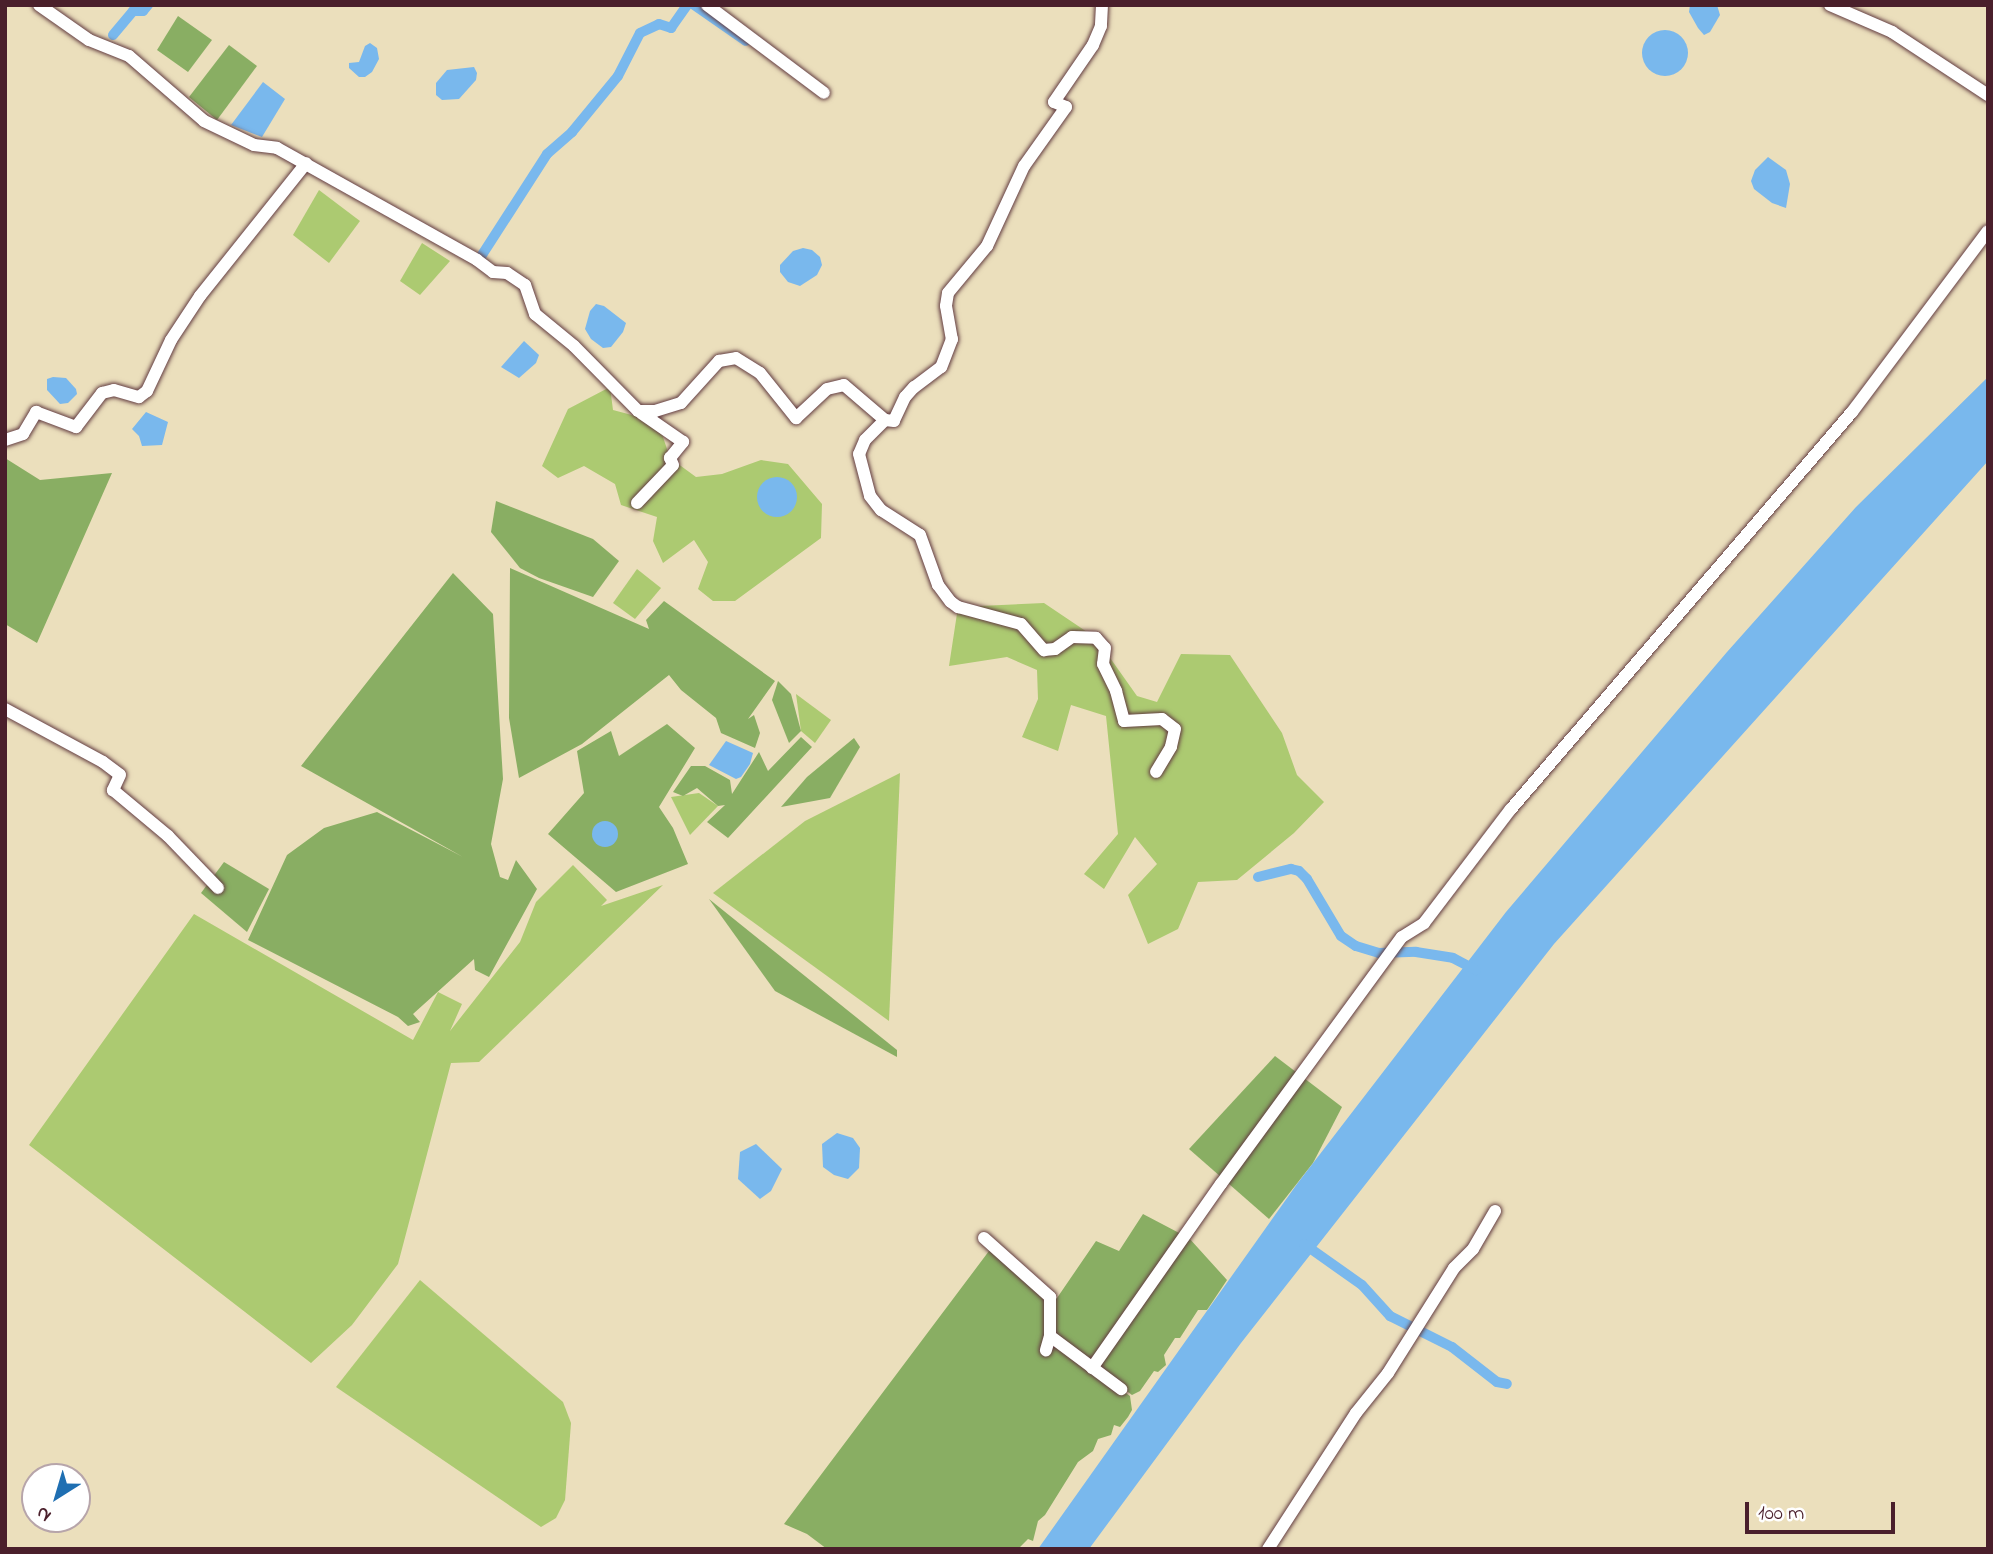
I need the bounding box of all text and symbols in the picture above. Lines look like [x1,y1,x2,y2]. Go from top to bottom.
north arrow [21,1463,91,1533]
scale bar [1748,1488,1898,1532]
text: N [31,1499,58,1528]
text: 100 m [1758,1499,1804,1529]

